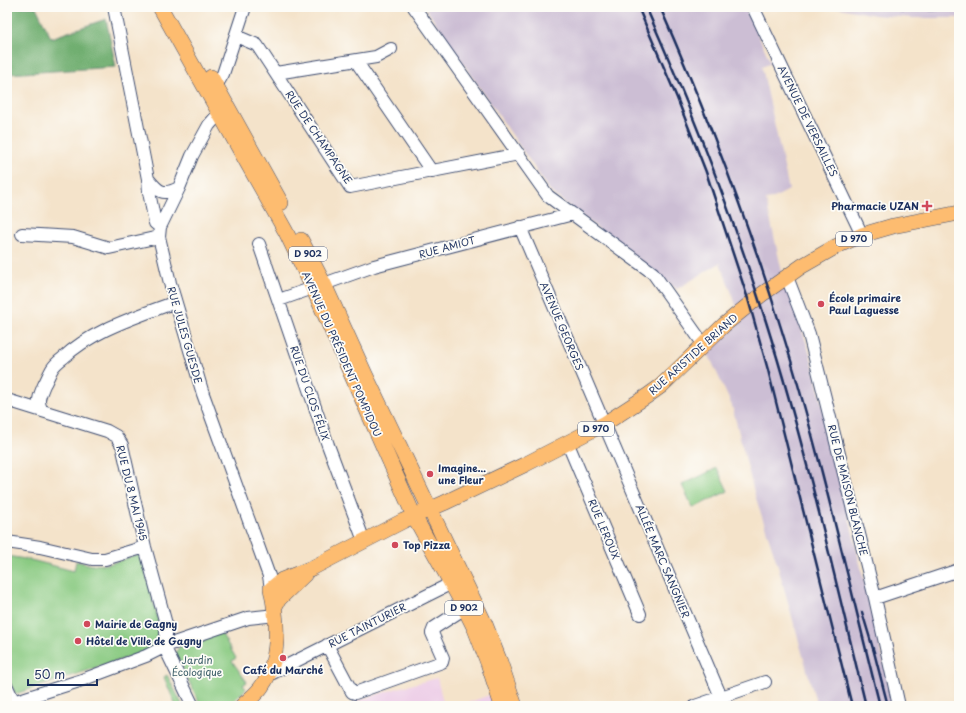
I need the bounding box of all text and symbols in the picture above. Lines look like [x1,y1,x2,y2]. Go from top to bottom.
street label: AVENUE DE VERSAILLES [775,63,842,179]
street label: RUE DE CHAMPAGNE [282,87,356,186]
place label: Pharmacie UZAN [831,198,919,213]
marker: Pharmacie UZAN [922,201,932,211]
street label: RUE AMIOT [417,232,477,261]
road number: D 970 [836,232,872,246]
road number: D 902 [289,247,327,261]
street label: AVENUE DU PRÉSIDENT POMPIDOU [299,269,386,439]
street label: AVENUE GEORGES [537,279,588,372]
street label: RUE JULES GUESDE [164,284,207,385]
place label: École primaire Paul Laguesse [829,290,902,317]
marker: École primaire Paul Laguesse [816,299,826,309]
street label: RUE ARISTIDE BRIAND [645,309,741,398]
street label: RUE DU CLOS FÉLIX [287,343,334,443]
road number: D 970 [578,422,614,436]
street label: RUE DE MAISON BLANCHE [825,423,872,557]
street label: RUE DU 8 MAI 1945 [113,443,152,542]
place label: Imagine... une Fleur [438,460,486,487]
marker: Imagine... une Fleur [425,469,435,479]
street label: RUE LEROUX [585,496,624,561]
street label: ALLÉE MARC SANGNIER [633,502,694,620]
place label: Top Pizza [403,537,451,552]
marker: Top Pizza [390,540,400,550]
street label: RUE TAINTURIER [325,598,409,651]
road number: D 902 [445,601,483,615]
place label: Mairie de Gagny [95,616,178,632]
marker: Mairie de Gagny [82,619,92,629]
place label: Hôtel de Ville de Gagny [86,633,202,649]
marker: Hôtel de Ville de Gagny [73,636,83,646]
park label: Jardin Écologique [172,652,223,679]
marker: Café du Marché [278,653,288,663]
scale bar [28,661,97,687]
place label: Café du Marché [243,662,324,677]
text: 50 m [34,665,65,683]

